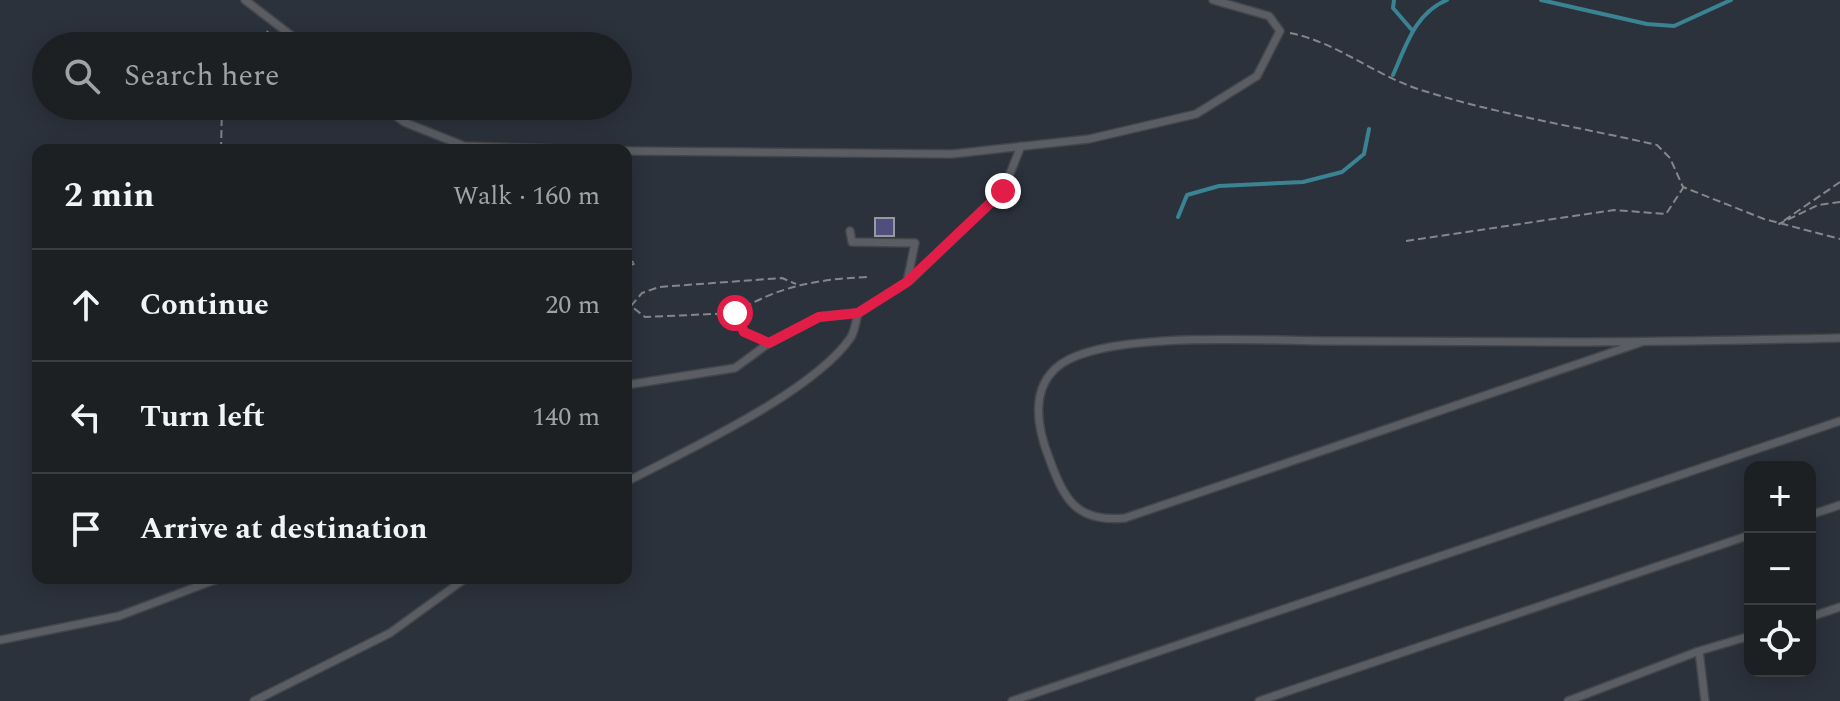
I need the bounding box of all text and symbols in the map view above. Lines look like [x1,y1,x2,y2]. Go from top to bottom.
search box [32,32,632,120]
text: Search here [124,53,280,99]
icon: search [60,54,104,98]
text: 2 min [64,170,154,222]
route end [985,173,1021,209]
text: Walk · 160 m [453,176,600,216]
text: Continue [140,282,269,328]
icon: ahead [64,283,108,327]
text: 20 m [545,285,600,325]
route start [717,295,753,331]
text: Turn left [140,394,265,440]
icon: left [64,395,108,439]
text: 140 m [532,397,600,437]
map controls [1744,461,1816,677]
button: + [1744,461,1816,533]
text: Arrive at destination [140,506,427,552]
icon: arrive [64,507,108,551]
button: − [1744,533,1816,605]
button: locate [1744,605,1816,677]

